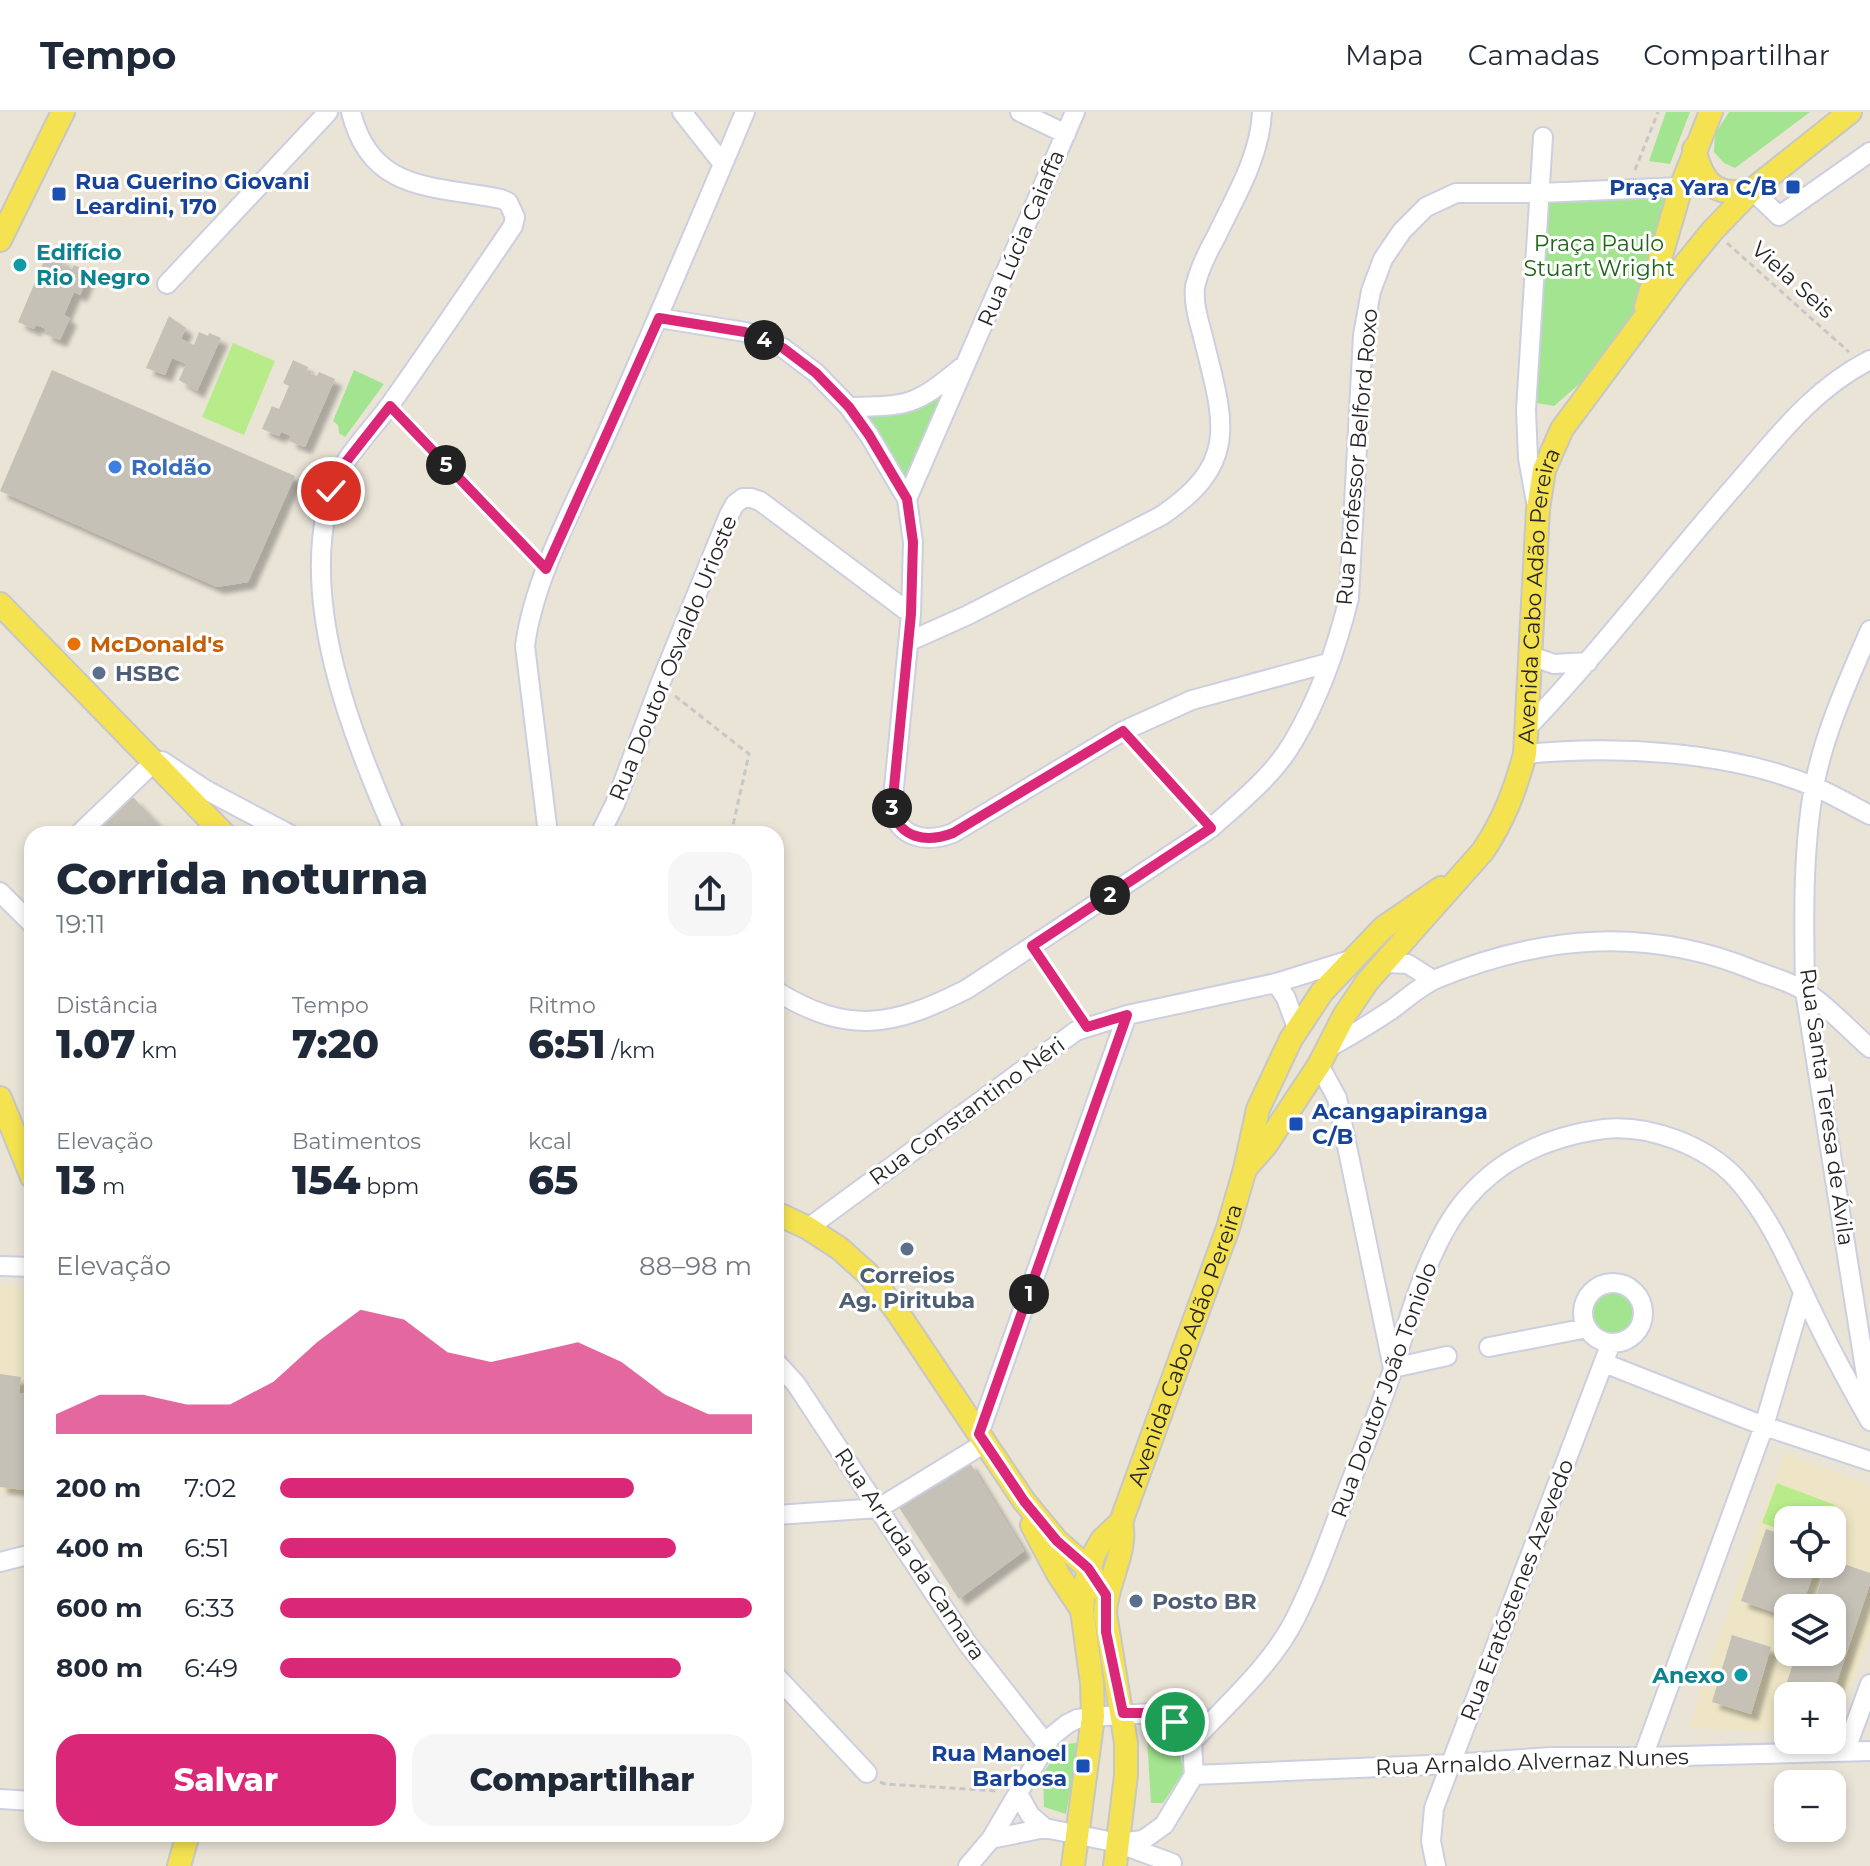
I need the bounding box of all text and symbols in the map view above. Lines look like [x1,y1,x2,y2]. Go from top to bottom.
text: Tempo [40,32,176,79]
text: Mapa [1345,38,1424,72]
text: Camadas [1468,38,1599,72]
text: Compartilhar [1643,38,1830,72]
street label: Rua Lúcia Caiaffa [972,146,1070,330]
place label: Rua Guerino Giovani Leardini, 170 [75,168,310,220]
place label: Praça Yara C/B [1609,174,1777,201]
marker: Praça Yara C/B [1784,178,1802,196]
marker: Rua Guerino Giovani Leardini, 170 [50,185,68,203]
park label: Praça Paulo Stuart Wright [1523,230,1675,282]
street label: Viela Seis [1746,236,1840,324]
place label: Edifício Rio Negro [36,239,150,291]
marker: Edifício Rio Negro [11,256,29,274]
street label: Rua Professor Belford Roxo [1331,307,1383,607]
pin: 4 [744,320,784,360]
text: 4 [756,326,772,353]
street label: Avenida Cabo Adão Pereira [1512,443,1566,745]
pin: 5 [426,445,466,485]
text: 5 [439,451,453,478]
place label: Roldão [131,454,212,481]
pin [297,457,365,525]
marker: Roldão [106,458,124,476]
icon: check [309,469,353,513]
street label: Rua Doutor Osvaldo Urioste [603,511,743,805]
place label: McDonald's [90,631,224,658]
marker: McDonald's [65,635,83,653]
place label: HSBC [115,660,180,687]
marker: HSBC [90,664,108,682]
pin: 3 [872,788,912,828]
text: 3 [885,794,899,821]
text: Corrida noturna [56,851,428,905]
button: share [668,852,752,936]
pin: 2 [1090,875,1130,915]
text: 2 [1104,881,1116,908]
text: 19:11 [56,908,106,940]
street label: Rua Santa Teresa de Ávila [1794,966,1860,1248]
text: Distância [56,992,158,1019]
text: Tempo [292,992,369,1019]
text: Ritmo [528,992,596,1019]
text: 1.07 [56,1019,136,1068]
text: 7:20 [292,1019,379,1068]
text: 6:51 [528,1019,606,1068]
street label: Rua Constantino Néri [864,1031,1070,1191]
text: km [136,1037,178,1064]
text: /km [606,1037,655,1064]
place label: Acangapiranga C/B [1311,1098,1488,1150]
marker: Acangapiranga C/B [1287,1115,1305,1133]
text: Elevação [56,1128,153,1155]
text: Batimentos [292,1128,421,1155]
text: kcal [528,1128,572,1155]
text: 13 [56,1155,96,1204]
text: 154 [292,1155,360,1204]
text: 65 [528,1155,578,1204]
text: m [96,1173,125,1200]
text: bpm [360,1173,419,1200]
street label: Avenida Cabo Adão Pereira [1122,1201,1248,1490]
marker: Correios Ag. Pirituba [898,1240,916,1258]
text: Elevação [56,1250,171,1282]
text: 88–98 m [639,1250,752,1282]
street label: Rua Doutor João Toniolo [1325,1259,1443,1521]
place label: Correios Ag. Pirituba [838,1262,975,1314]
pin: 1 [1009,1274,1049,1314]
text: 1 [1025,1280,1033,1307]
street label: Rua Arruda da Camara [829,1443,991,1665]
street label: Rua Eratóstenes Azevedo [1455,1455,1579,1725]
text: 200 m [56,1472,141,1504]
text: 7:02 [184,1472,236,1504]
map controls [1774,1506,1846,1842]
button: locate [1774,1506,1846,1578]
text: 400 m [56,1532,144,1564]
text: 6:51 [184,1532,229,1564]
place label: Posto BR [1152,1588,1257,1615]
text: 600 m [56,1592,143,1624]
text: 6:33 [184,1592,235,1624]
marker: Posto BR [1127,1592,1145,1610]
button: layers [1774,1594,1846,1666]
text: 800 m [56,1652,143,1684]
text: 6:49 [184,1652,238,1684]
place label: Anexo [1651,1662,1725,1689]
marker: Anexo [1732,1666,1750,1684]
button: + [1774,1682,1846,1754]
pin [1141,1688,1209,1756]
icon: arrive [1153,1700,1197,1744]
button: Salvar [56,1734,396,1826]
button: Compartilhar [412,1734,752,1826]
place label: Rua Manoel Barbosa [931,1740,1067,1792]
street label: Rua Arnaldo Alvernaz Nunes [1375,1743,1690,1781]
marker: Rua Manoel Barbosa [1074,1757,1092,1775]
button: − [1774,1770,1846,1842]

